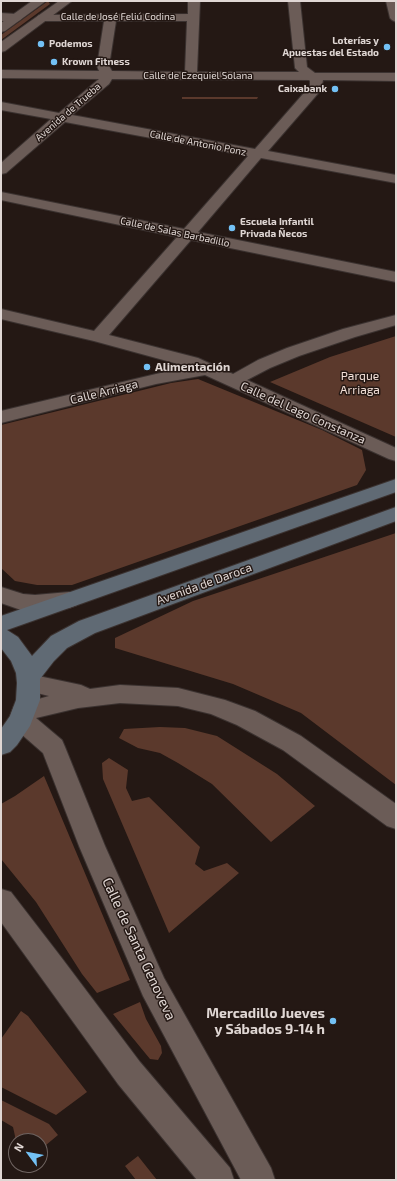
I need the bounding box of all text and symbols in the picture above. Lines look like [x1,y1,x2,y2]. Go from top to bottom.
street label: Calle de José Feliú Codina [61,11,175,23]
place label: Loterías y Apuestas del Estado [283,35,379,58]
place label: Podemos [49,38,93,50]
marker: Podemos [36,39,46,49]
marker: Loterías y Apuestas del Estado [382,42,392,52]
place label: Krown Fitness [62,56,130,68]
marker: Krown Fitness [49,57,59,67]
street label: Calle de Ezequiel Solana [143,70,253,82]
street label: Avenida de Trueba [33,80,103,144]
place label: Caixabank [278,83,327,95]
marker: Caixabank [330,84,340,94]
street label: Calle de Antonio Ponz [149,128,247,158]
street label: Calle de Salas Barbadillo [119,215,231,249]
place label: Escuela Infantil Privada Ñecos [240,216,314,240]
marker: Escuela Infantil Privada Ñecos [227,223,237,233]
place label: Alimentación [155,360,230,374]
marker: Alimentación [142,362,152,372]
park label: Parque Arriaga [340,369,380,397]
street label: Calle Arriaga [69,377,139,407]
street label: Calle del Lago Constanza [238,379,368,447]
street label: Avenida de Daroca [154,560,254,608]
street label: Calle de Santa Genoveva [99,875,179,1023]
place label: Mercadillo Jueves y Sábados 9-14 h [206,1005,325,1038]
marker: Mercadillo Jueves y Sábados 9-14 h [328,1016,338,1026]
north arrow [8,1133,48,1173]
text: N [11,1140,26,1154]

